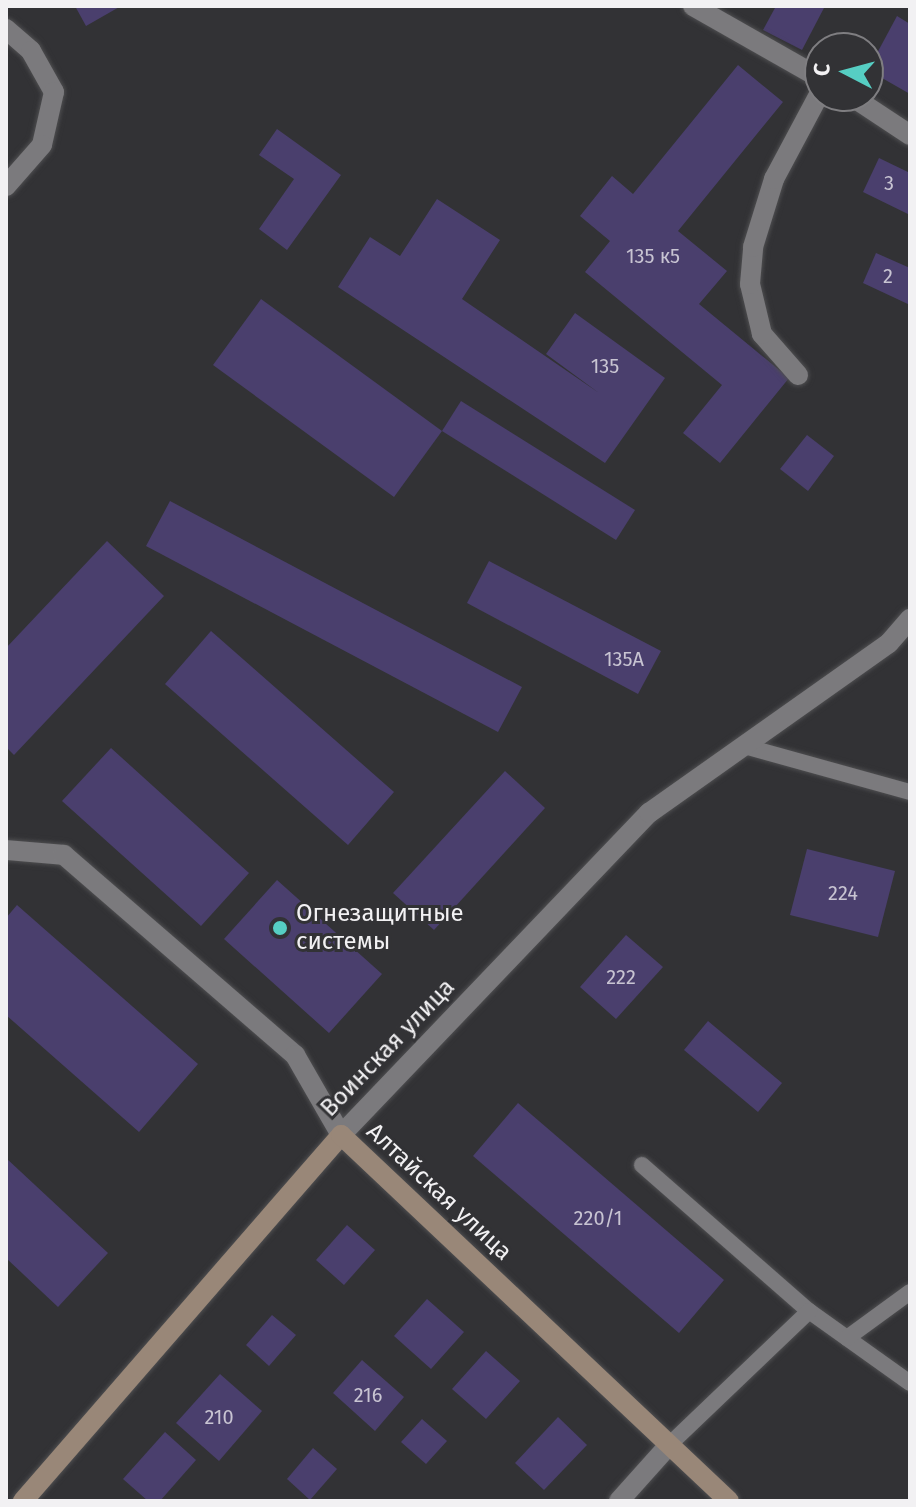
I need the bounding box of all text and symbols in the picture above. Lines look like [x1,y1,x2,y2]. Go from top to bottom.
north arrow [804,32,884,112]
text: С [808,62,836,77]
house number: 3 [884,171,894,195]
house number: 135 к5 [626,244,680,268]
house number: 2 [883,264,893,288]
house number: 135 [591,354,619,378]
house number: 135А [604,647,644,671]
house number: 224 [828,881,858,905]
place label: Огнезащитные системы [296,900,464,956]
marker: Огнезащитные системы [271,919,289,937]
house number: 222 [606,965,636,989]
street label: Воинская улица [315,973,461,1123]
street label: Алтайская улица [360,1117,518,1267]
house number: 220/1 [574,1206,622,1230]
house number: 216 [354,1383,382,1407]
house number: 210 [204,1405,234,1429]

